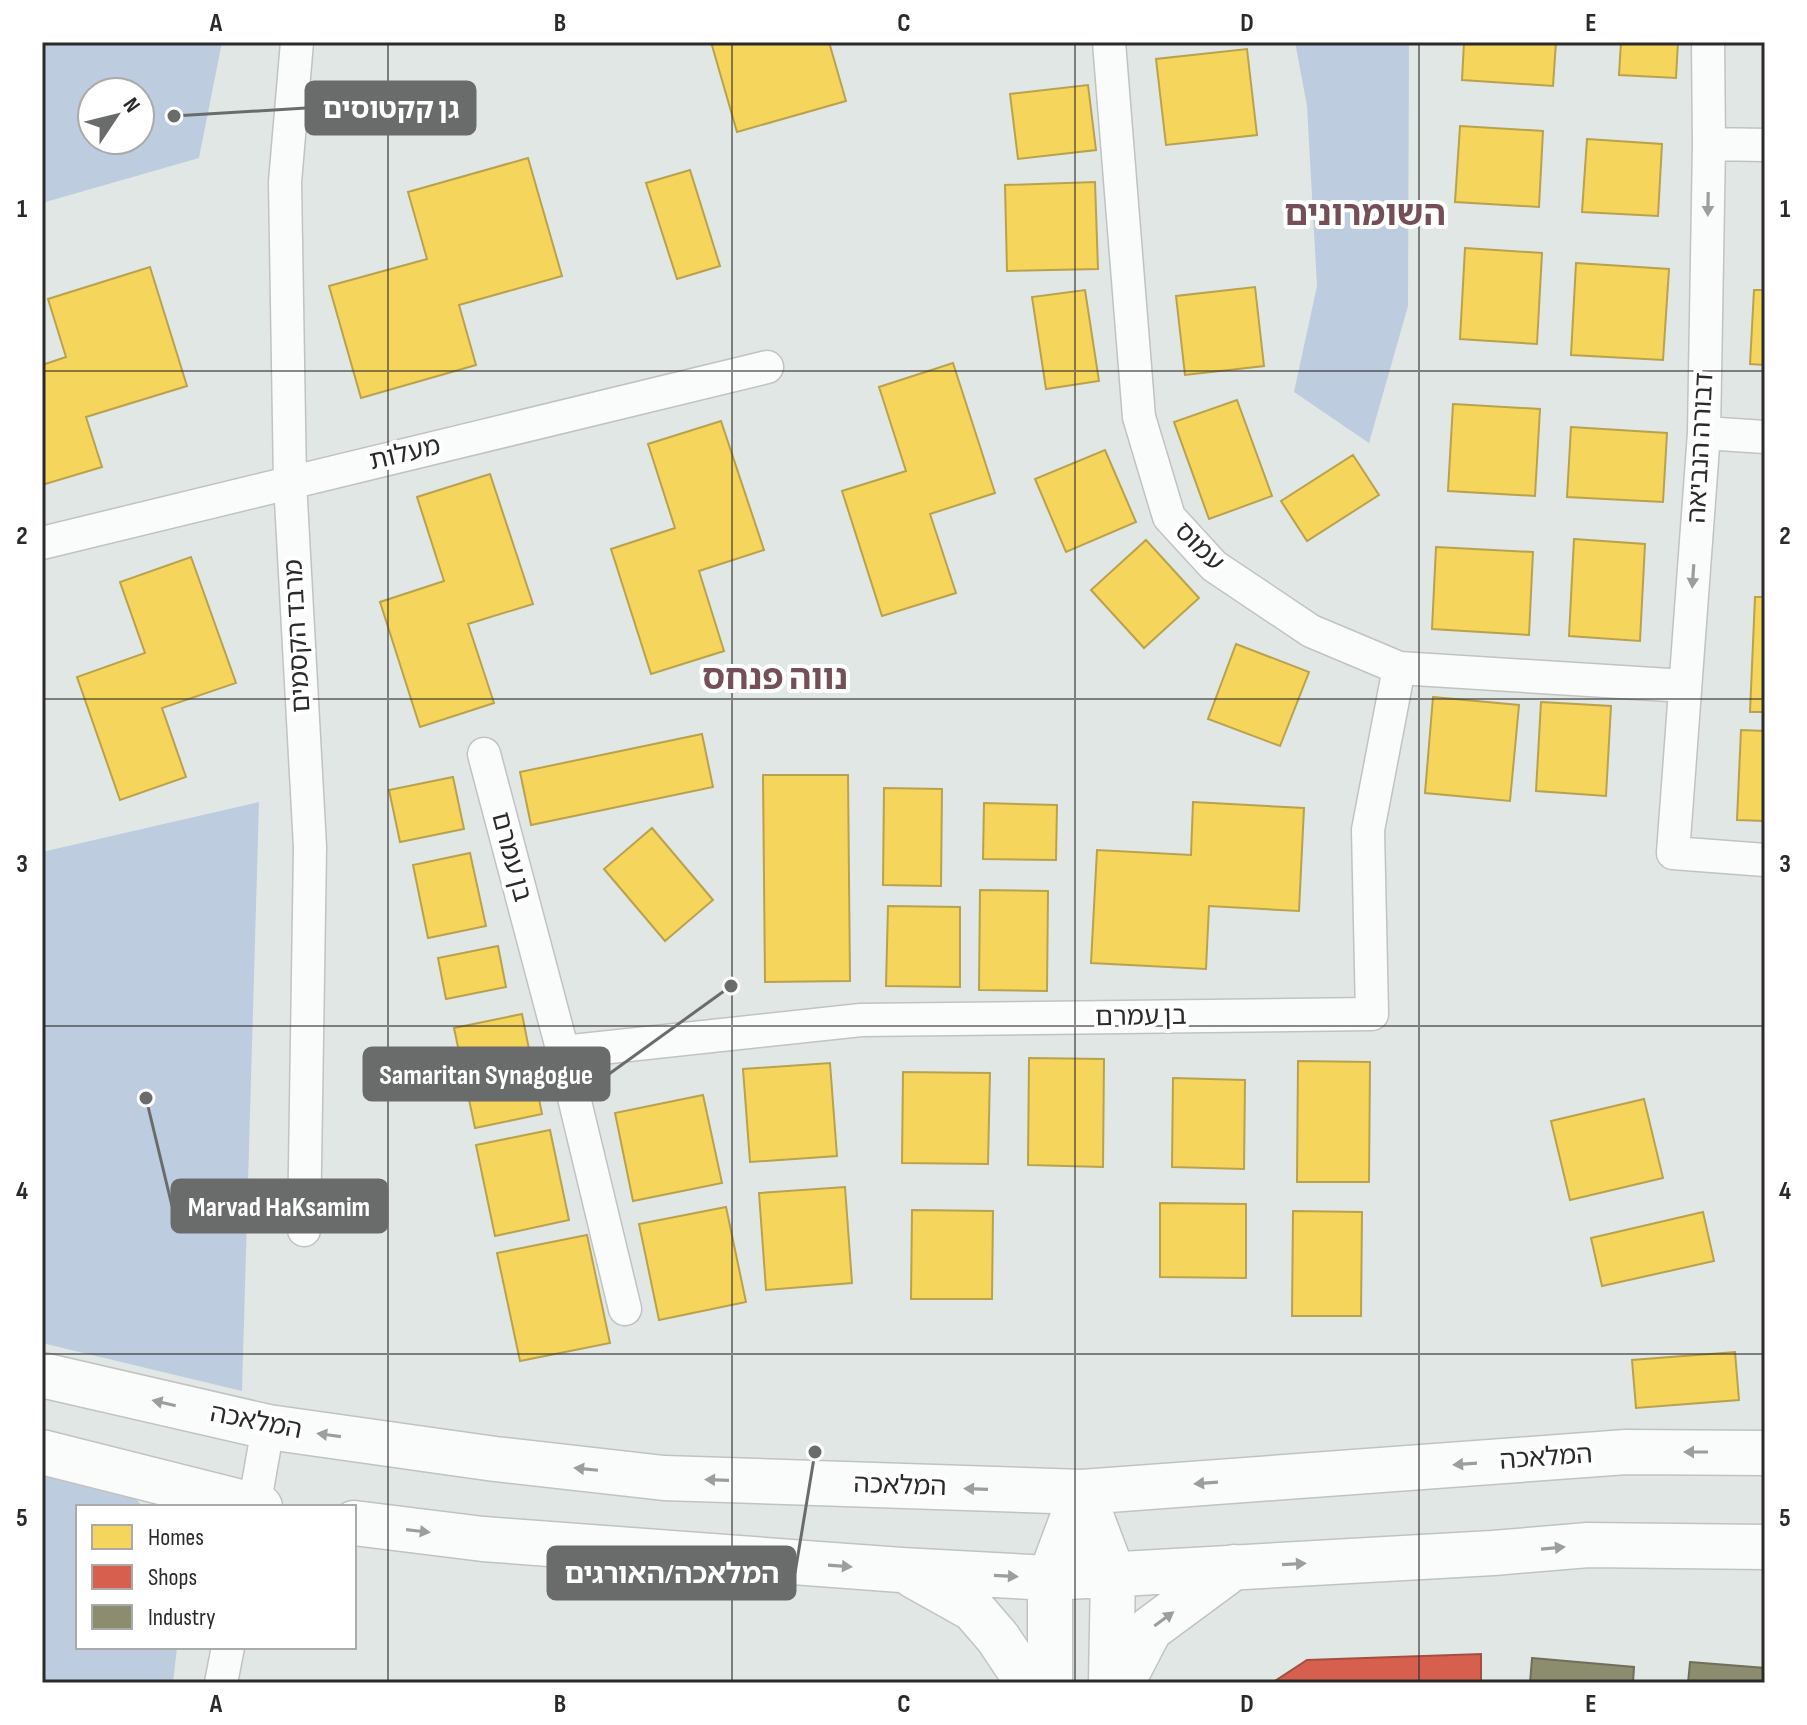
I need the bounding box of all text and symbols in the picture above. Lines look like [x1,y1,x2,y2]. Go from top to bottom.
text: A [209,8,223,39]
text: B [554,8,566,39]
text: C [897,8,911,39]
text: D [1240,8,1254,39]
text: E [1585,8,1597,39]
north arrow [76,76,156,156]
callout: גן קקטוסים [306,82,475,134]
text: N [117,93,146,118]
text: גן קקטוסים [322,93,460,126]
one-way arrow [1702,192,1714,217]
text: 1 [17,194,27,225]
district label: השומרונים [1284,194,1446,235]
text: 1 [1780,194,1790,225]
street label: דבורה הנביאה [1682,372,1720,524]
street label: מעלות [367,431,443,477]
street label: עמוס [1168,516,1230,578]
text: 2 [16,521,28,552]
text: 2 [1779,521,1791,552]
street label: מרבד הקסמים [279,558,317,714]
one-way arrow [1686,564,1699,589]
district label: נווה פנחס [702,658,848,699]
street label: בן עמרם [484,809,538,905]
text: 3 [16,849,28,880]
text: 3 [1779,849,1791,880]
street label: בן עמרם [1095,1001,1187,1033]
callout: Samaritan Synagogue [364,1048,609,1100]
text: Samaritan Synagogue [379,1059,593,1092]
text: 4 [16,1176,28,1207]
text: 4 [1779,1176,1791,1207]
callout: Marvad HaKsamim [172,1180,387,1232]
text: Marvad HaKsamim [188,1191,370,1224]
one-way arrow [152,1396,177,1409]
street label: המלאכה [207,1398,305,1446]
one-way arrow [316,1428,341,1441]
street label: המלאכה [1499,1439,1593,1477]
one-way arrow [1683,1446,1708,1458]
one-way arrow [1452,1458,1477,1471]
one-way arrow [574,1463,599,1476]
street label: המלאכה [853,1469,947,1503]
one-way arrow [704,1473,729,1486]
one-way arrow [1193,1477,1218,1490]
one-way arrow [963,1482,988,1495]
text: 5 [16,1503,28,1534]
text: 5 [1779,1503,1791,1534]
legend [76,1505,356,1649]
text: Homes [148,1523,204,1552]
one-way arrow [406,1525,431,1538]
one-way arrow [1541,1541,1566,1554]
callout: המלאכה/האורגים [548,1547,795,1599]
one-way arrow [1282,1557,1307,1570]
text: המלאכה/האורגים [565,1558,779,1591]
one-way arrow [828,1560,853,1573]
text: Shops [148,1563,197,1592]
one-way arrow [994,1569,1019,1582]
text: Industry [148,1603,215,1632]
one-way arrow [1153,1611,1174,1627]
text: A [209,1689,223,1720]
text: B [554,1689,566,1720]
text: C [897,1689,911,1720]
text: D [1240,1689,1254,1720]
text: E [1585,1689,1597,1720]

